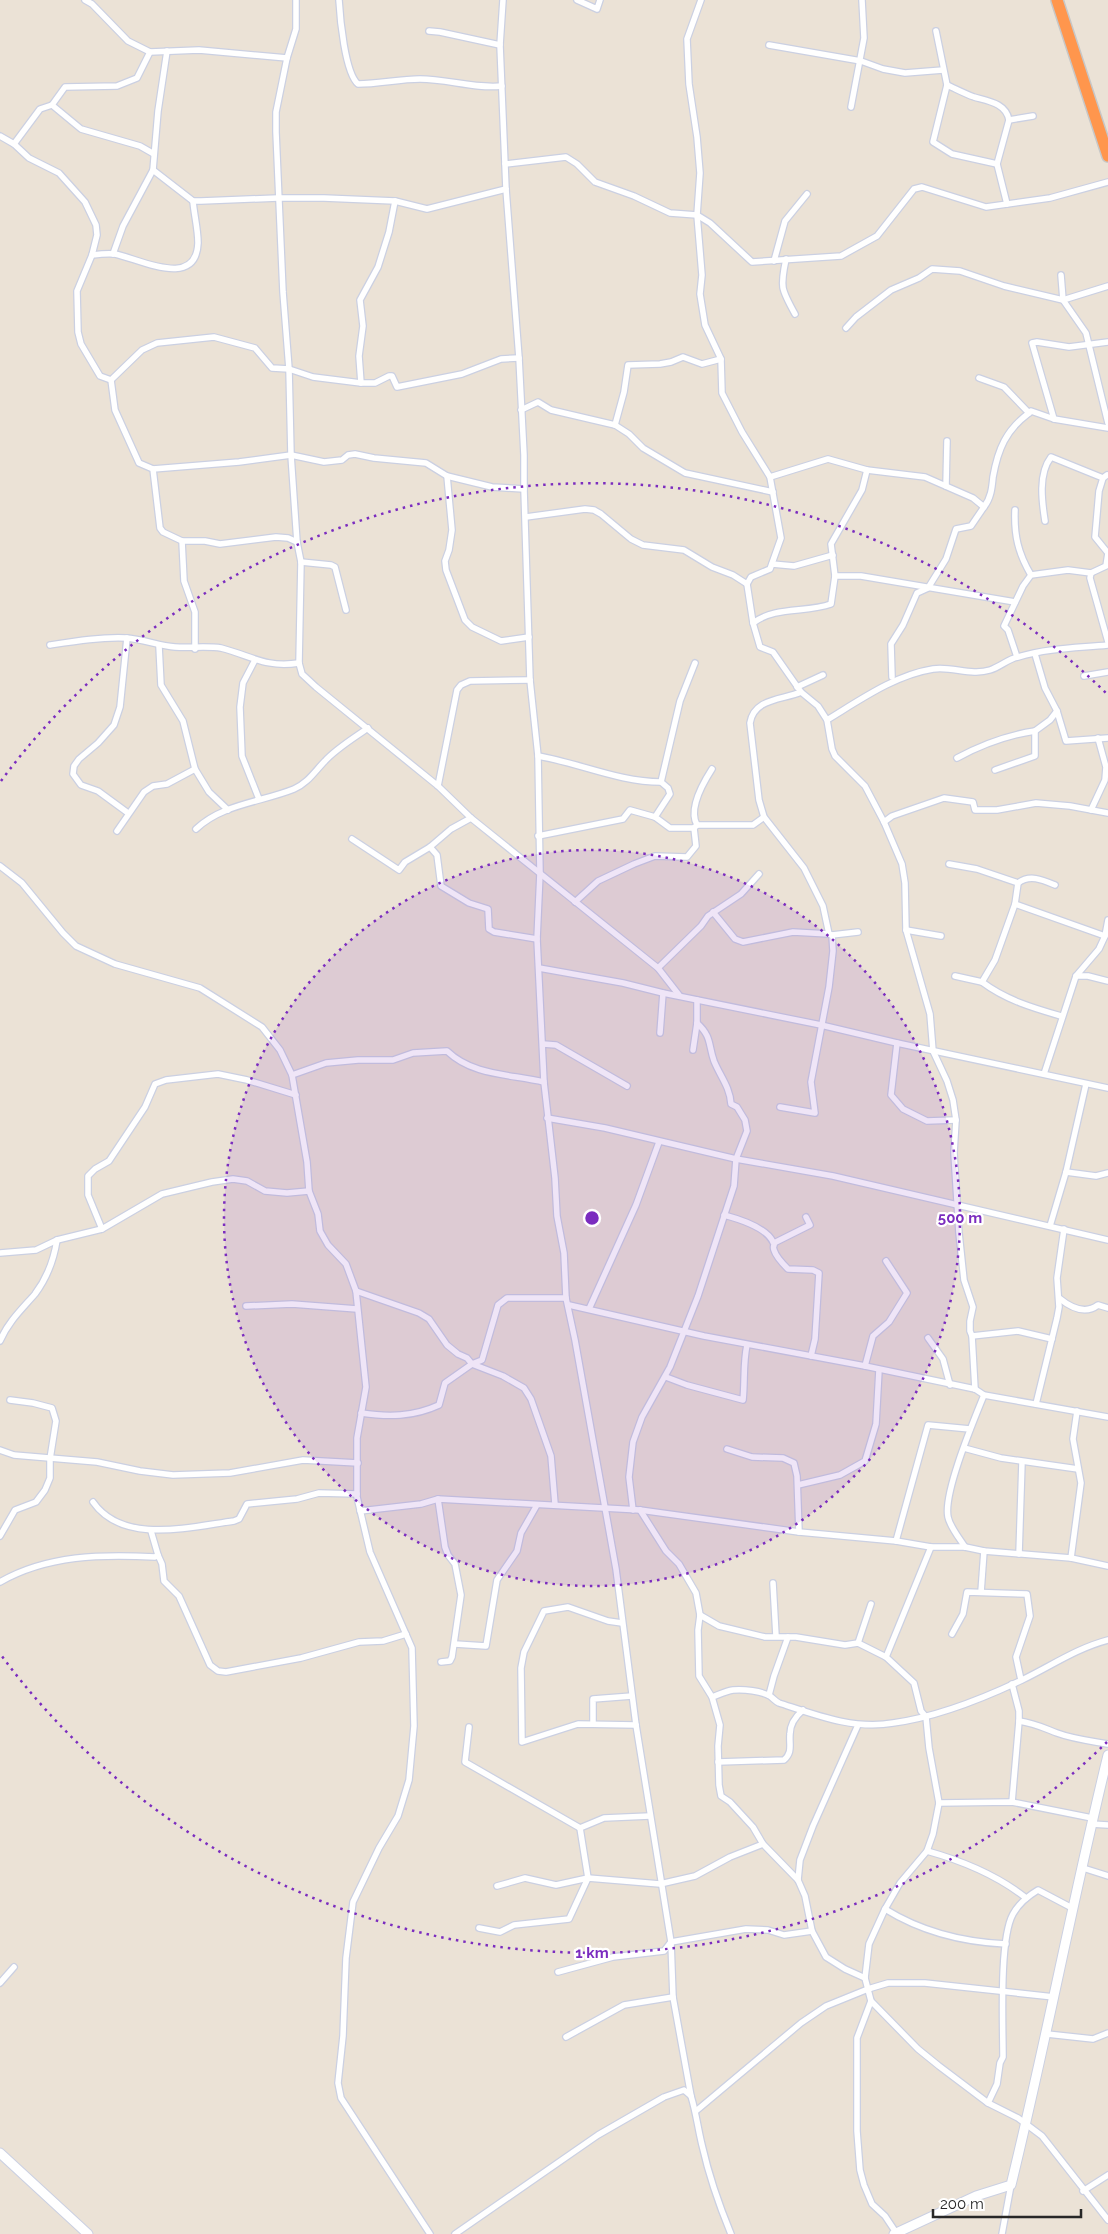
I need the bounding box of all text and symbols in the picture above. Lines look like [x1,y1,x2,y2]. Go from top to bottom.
centre of rings [583,1209,601,1227]
text: 500 m [938,1209,982,1227]
text: 1 km [575,1944,609,1962]
scale bar [933,2186,1080,2218]
text: 200 m [940,2195,984,2213]

